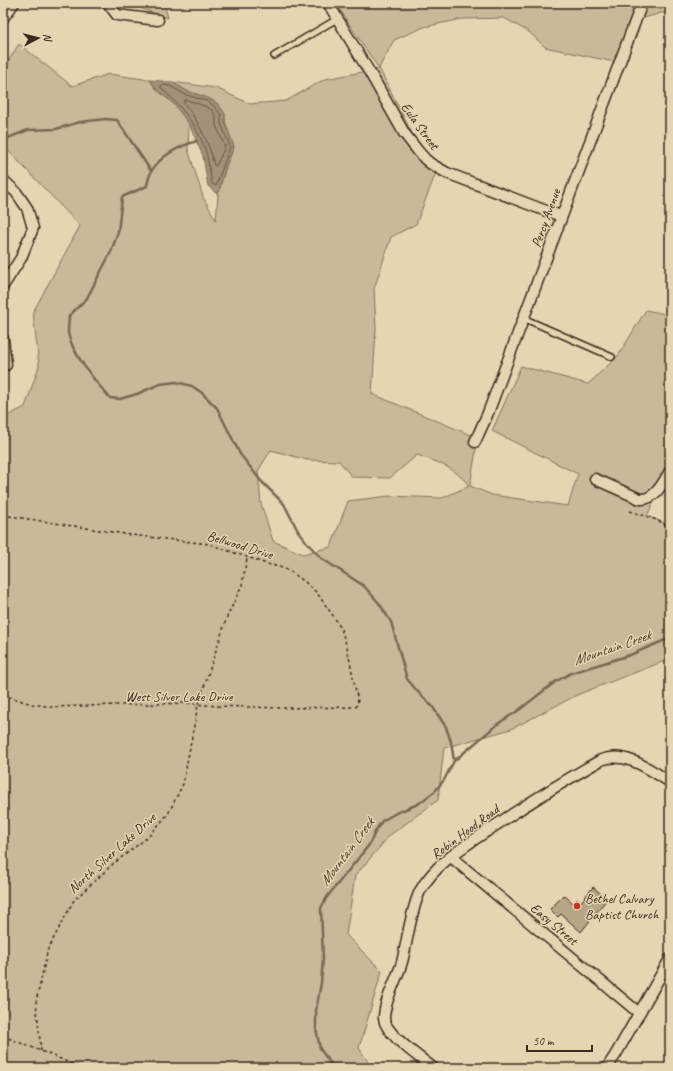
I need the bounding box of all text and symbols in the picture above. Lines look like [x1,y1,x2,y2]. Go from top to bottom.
north arrow [18,18,58,58]
text: N [41,33,56,43]
street label: Eula Street [397,99,444,154]
street label: Percy Avenue [528,185,565,250]
street label: Bellwood Drive [205,527,276,563]
water label: Mountain Creek [571,625,655,670]
street label: West Silver Lake Drive [125,688,234,705]
street label: Robin Hood Road [428,800,504,863]
street label: North Silver Lake Drive [65,808,160,897]
water label: Mountain Creek [315,812,380,890]
place label: Bethel Calvary Baptist Church [585,890,659,923]
street label: Easy Street [527,899,582,950]
marker: Bethel Calvary Baptist Church [572,901,582,911]
scale bar [527,1027,592,1053]
text: 50 m [533,1033,555,1049]

